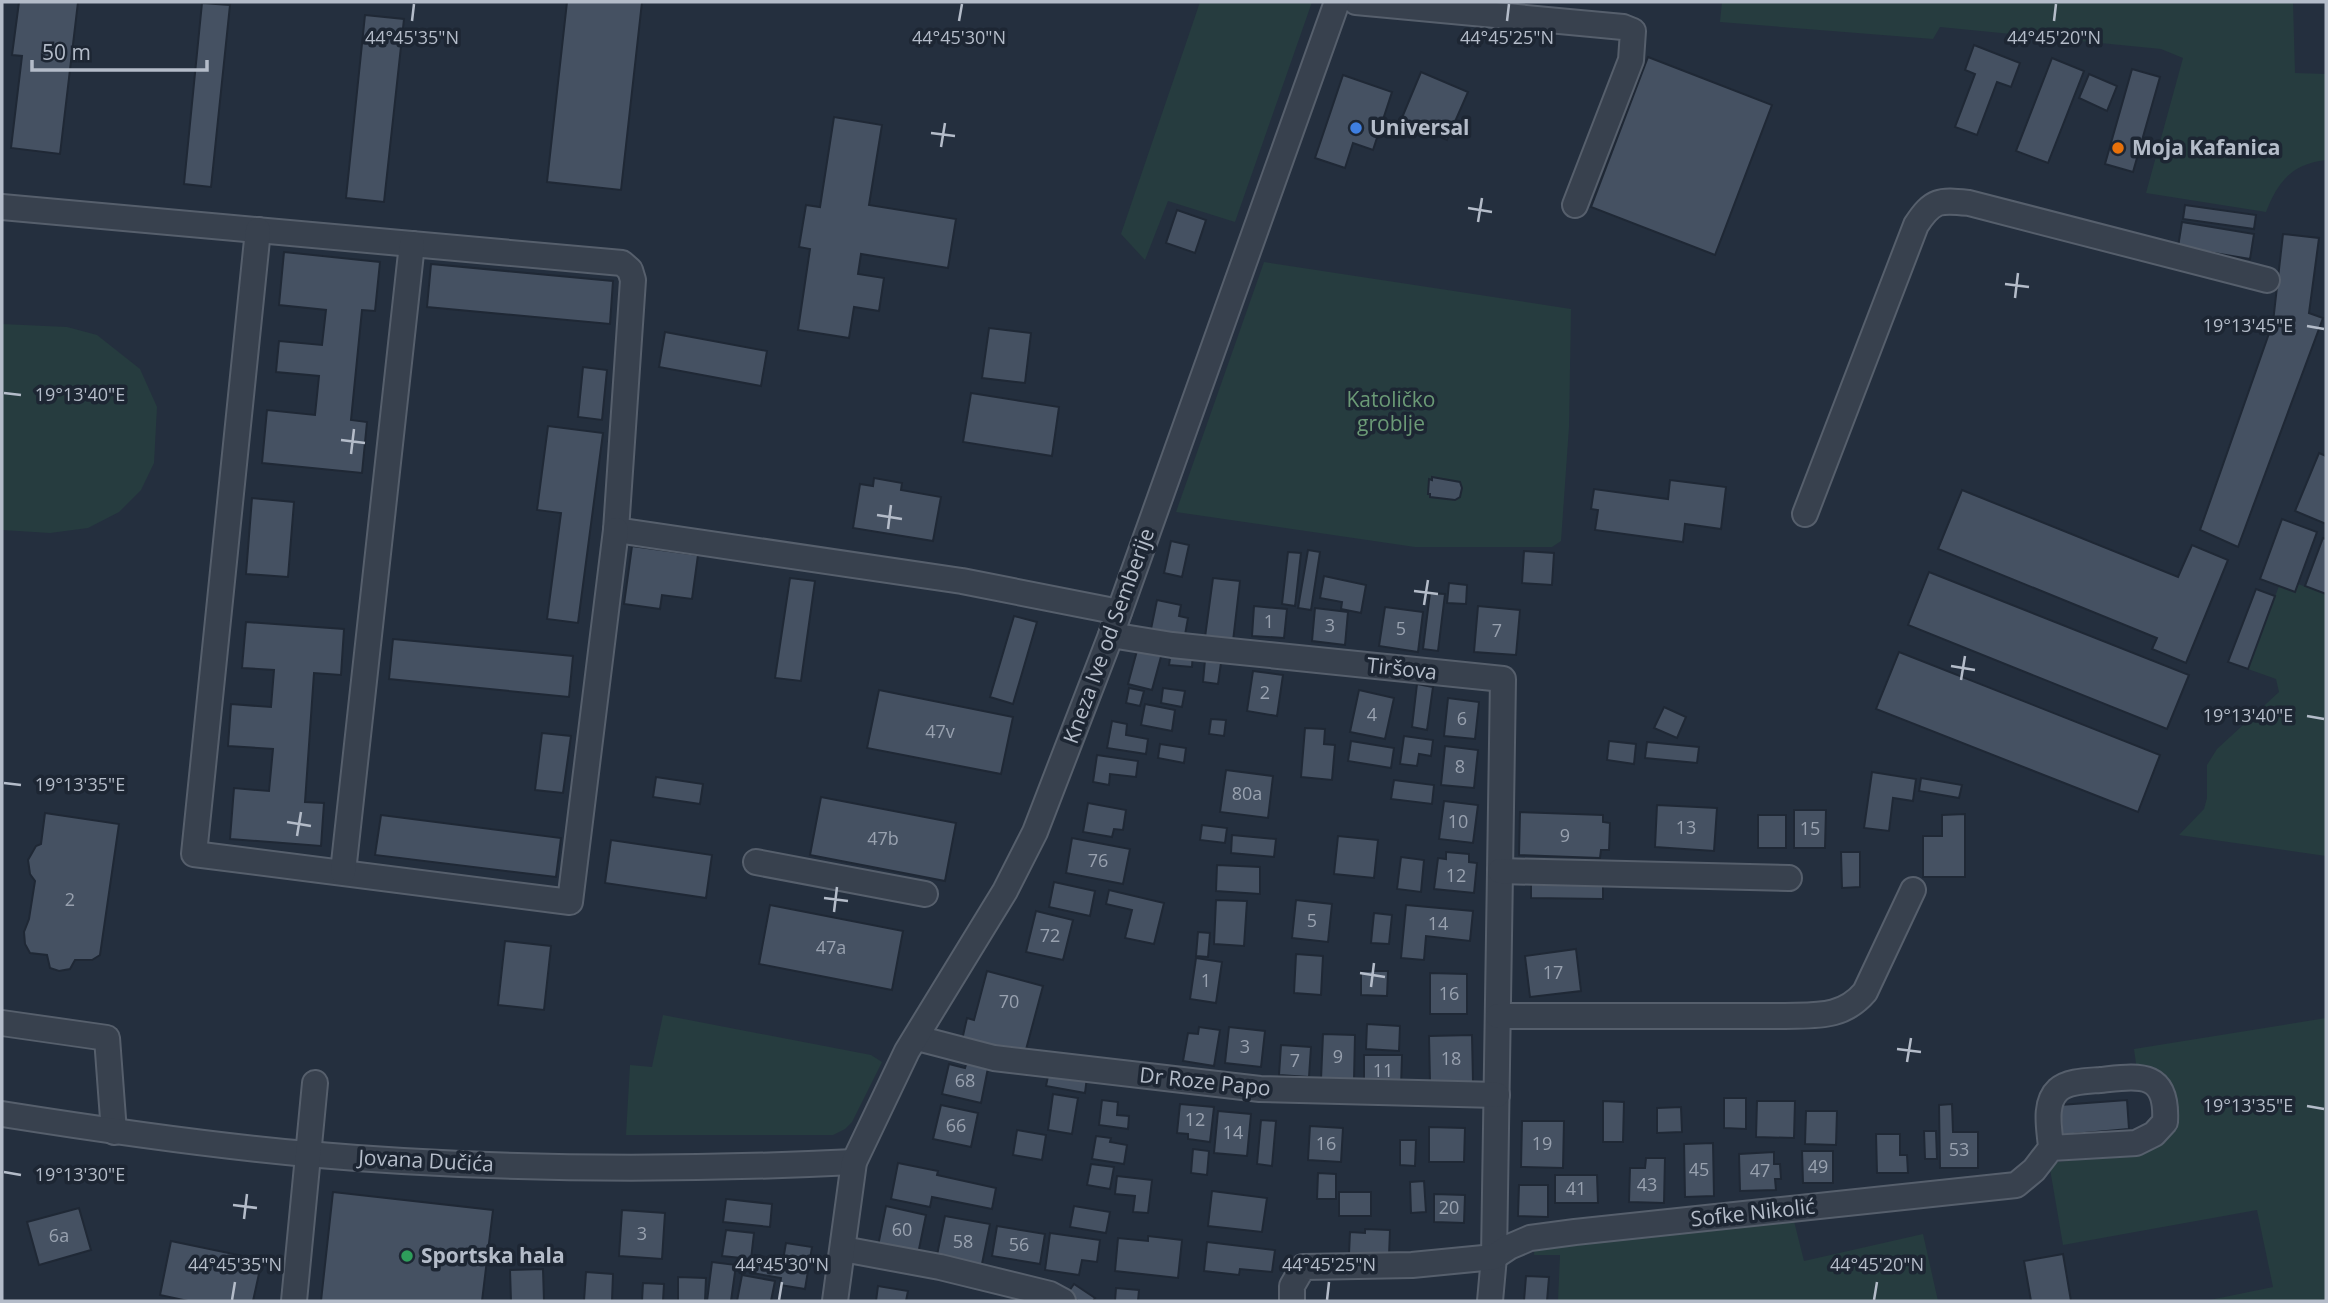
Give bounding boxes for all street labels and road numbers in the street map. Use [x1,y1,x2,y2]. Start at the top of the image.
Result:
street label: Kneza Ive od Semberije [1056,524,1160,747]
street label: Tiršova [1366,650,1439,686]
street label: Dr Roze Papo [1138,1060,1272,1102]
street label: Jovana Dučića [356,1142,495,1178]
street label: Sofke Nikolić [1689,1192,1816,1232]

